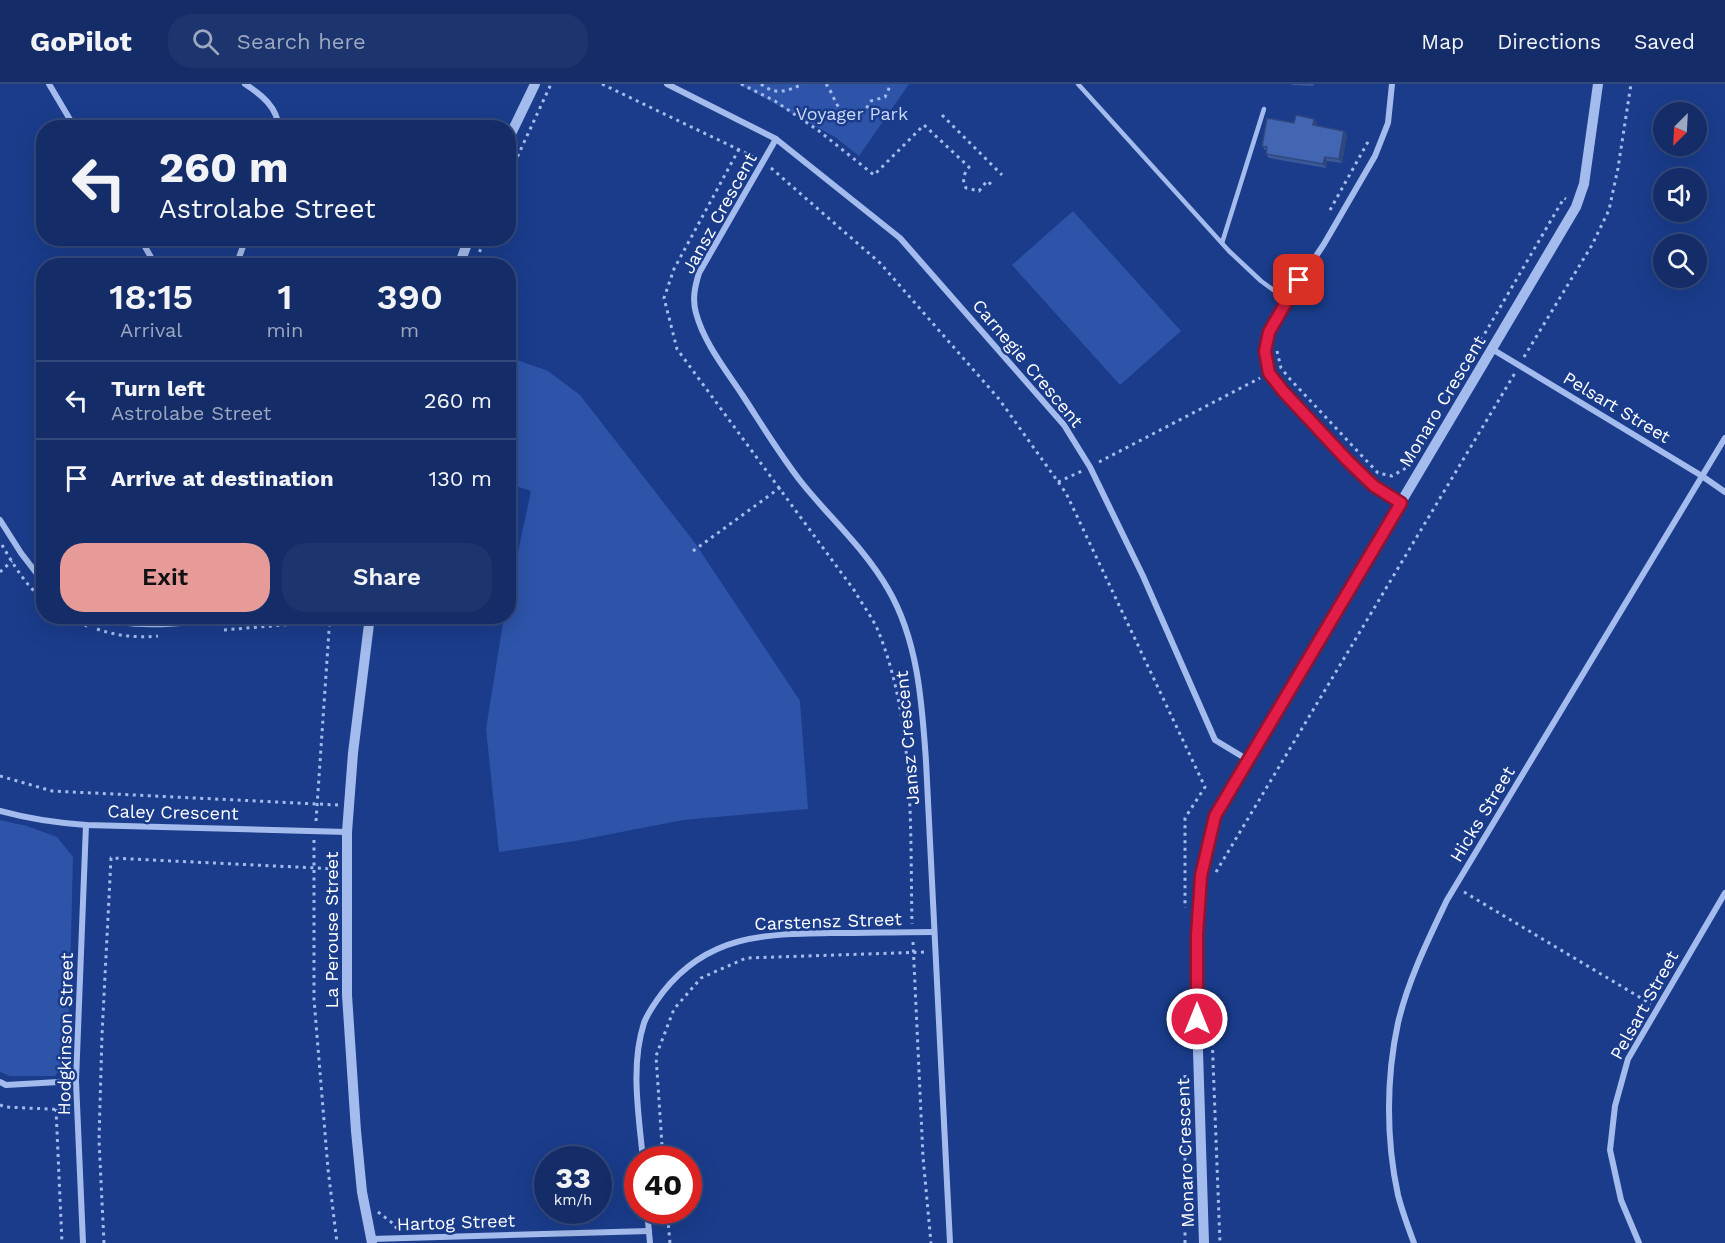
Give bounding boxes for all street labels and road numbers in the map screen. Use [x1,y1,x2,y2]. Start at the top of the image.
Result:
street label: Jansz Crescent [677,149,761,277]
street label: Carnegie Crescent [968,295,1088,432]
street label: Monaro Crescent [1394,331,1490,471]
street label: Pelsart Street [1560,367,1675,447]
street label: Jansz Crescent [891,670,923,806]
street label: Hicks Street [1445,762,1519,866]
street label: Caley Crescent [107,800,239,824]
street label: La Perouse Street [321,851,342,1009]
street label: Carstensz Street [754,908,903,934]
street label: Pelsart Street [1605,947,1683,1063]
street label: Hodgkinson Street [53,952,77,1115]
street label: Monaro Crescent [1172,1077,1198,1228]
street label: Hartog Street [396,1209,516,1235]

